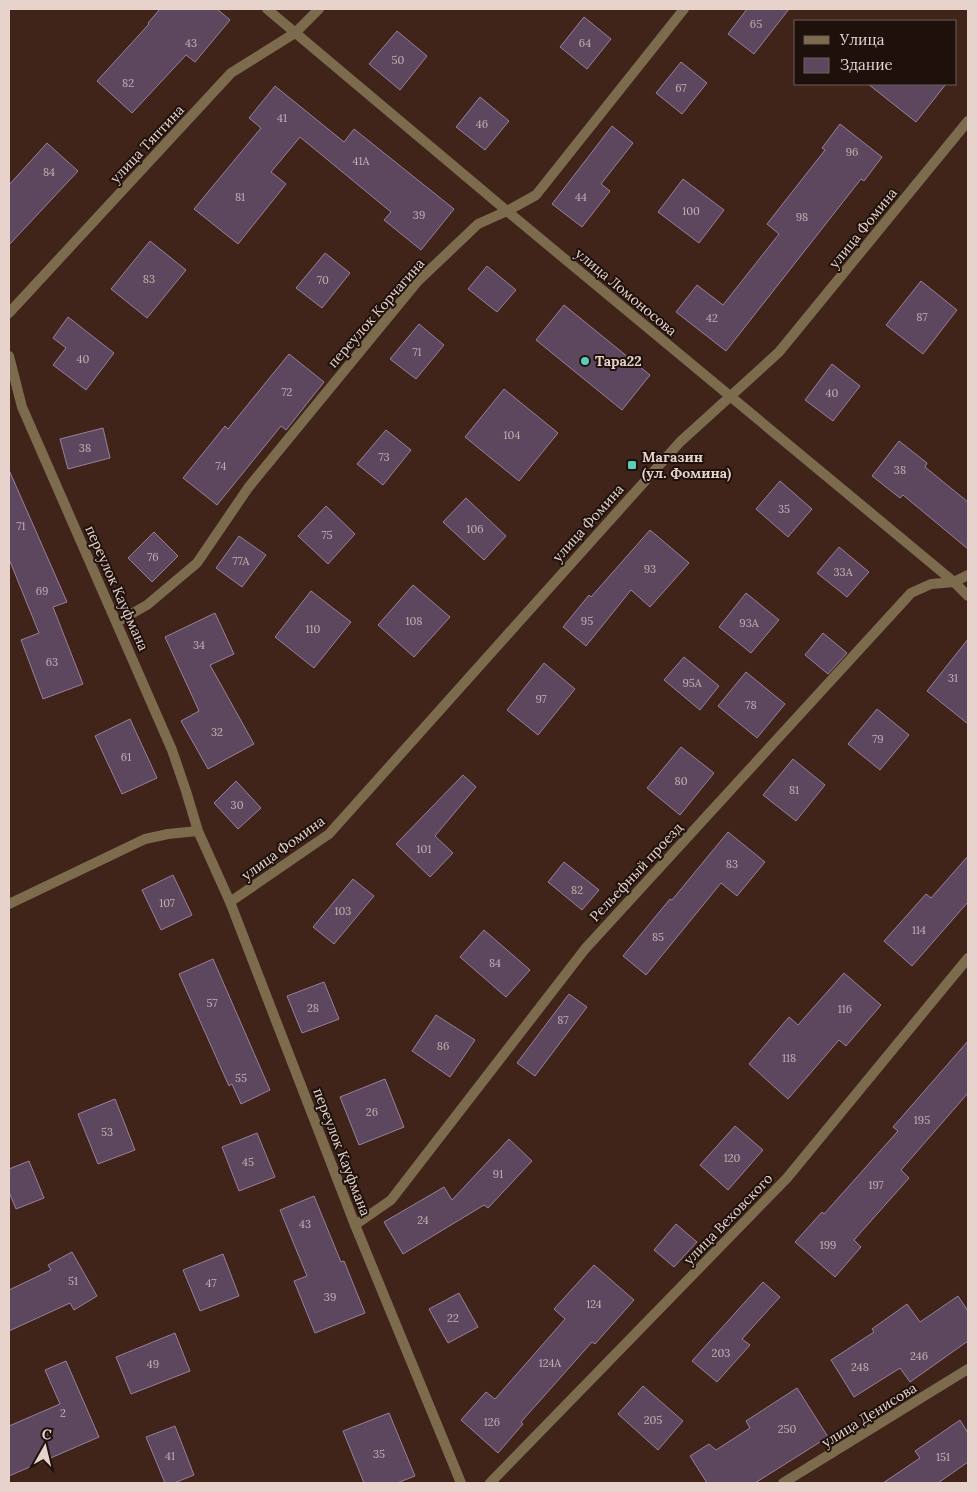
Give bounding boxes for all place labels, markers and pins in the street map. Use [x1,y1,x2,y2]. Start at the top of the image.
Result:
place label: Тара22 [595,352,642,370]
marker: Тара22 [579,355,591,367]
place label: Магазин (ул. Фомина) [642,448,731,482]
marker: Магазин (ул. Фомина) [626,459,638,471]

